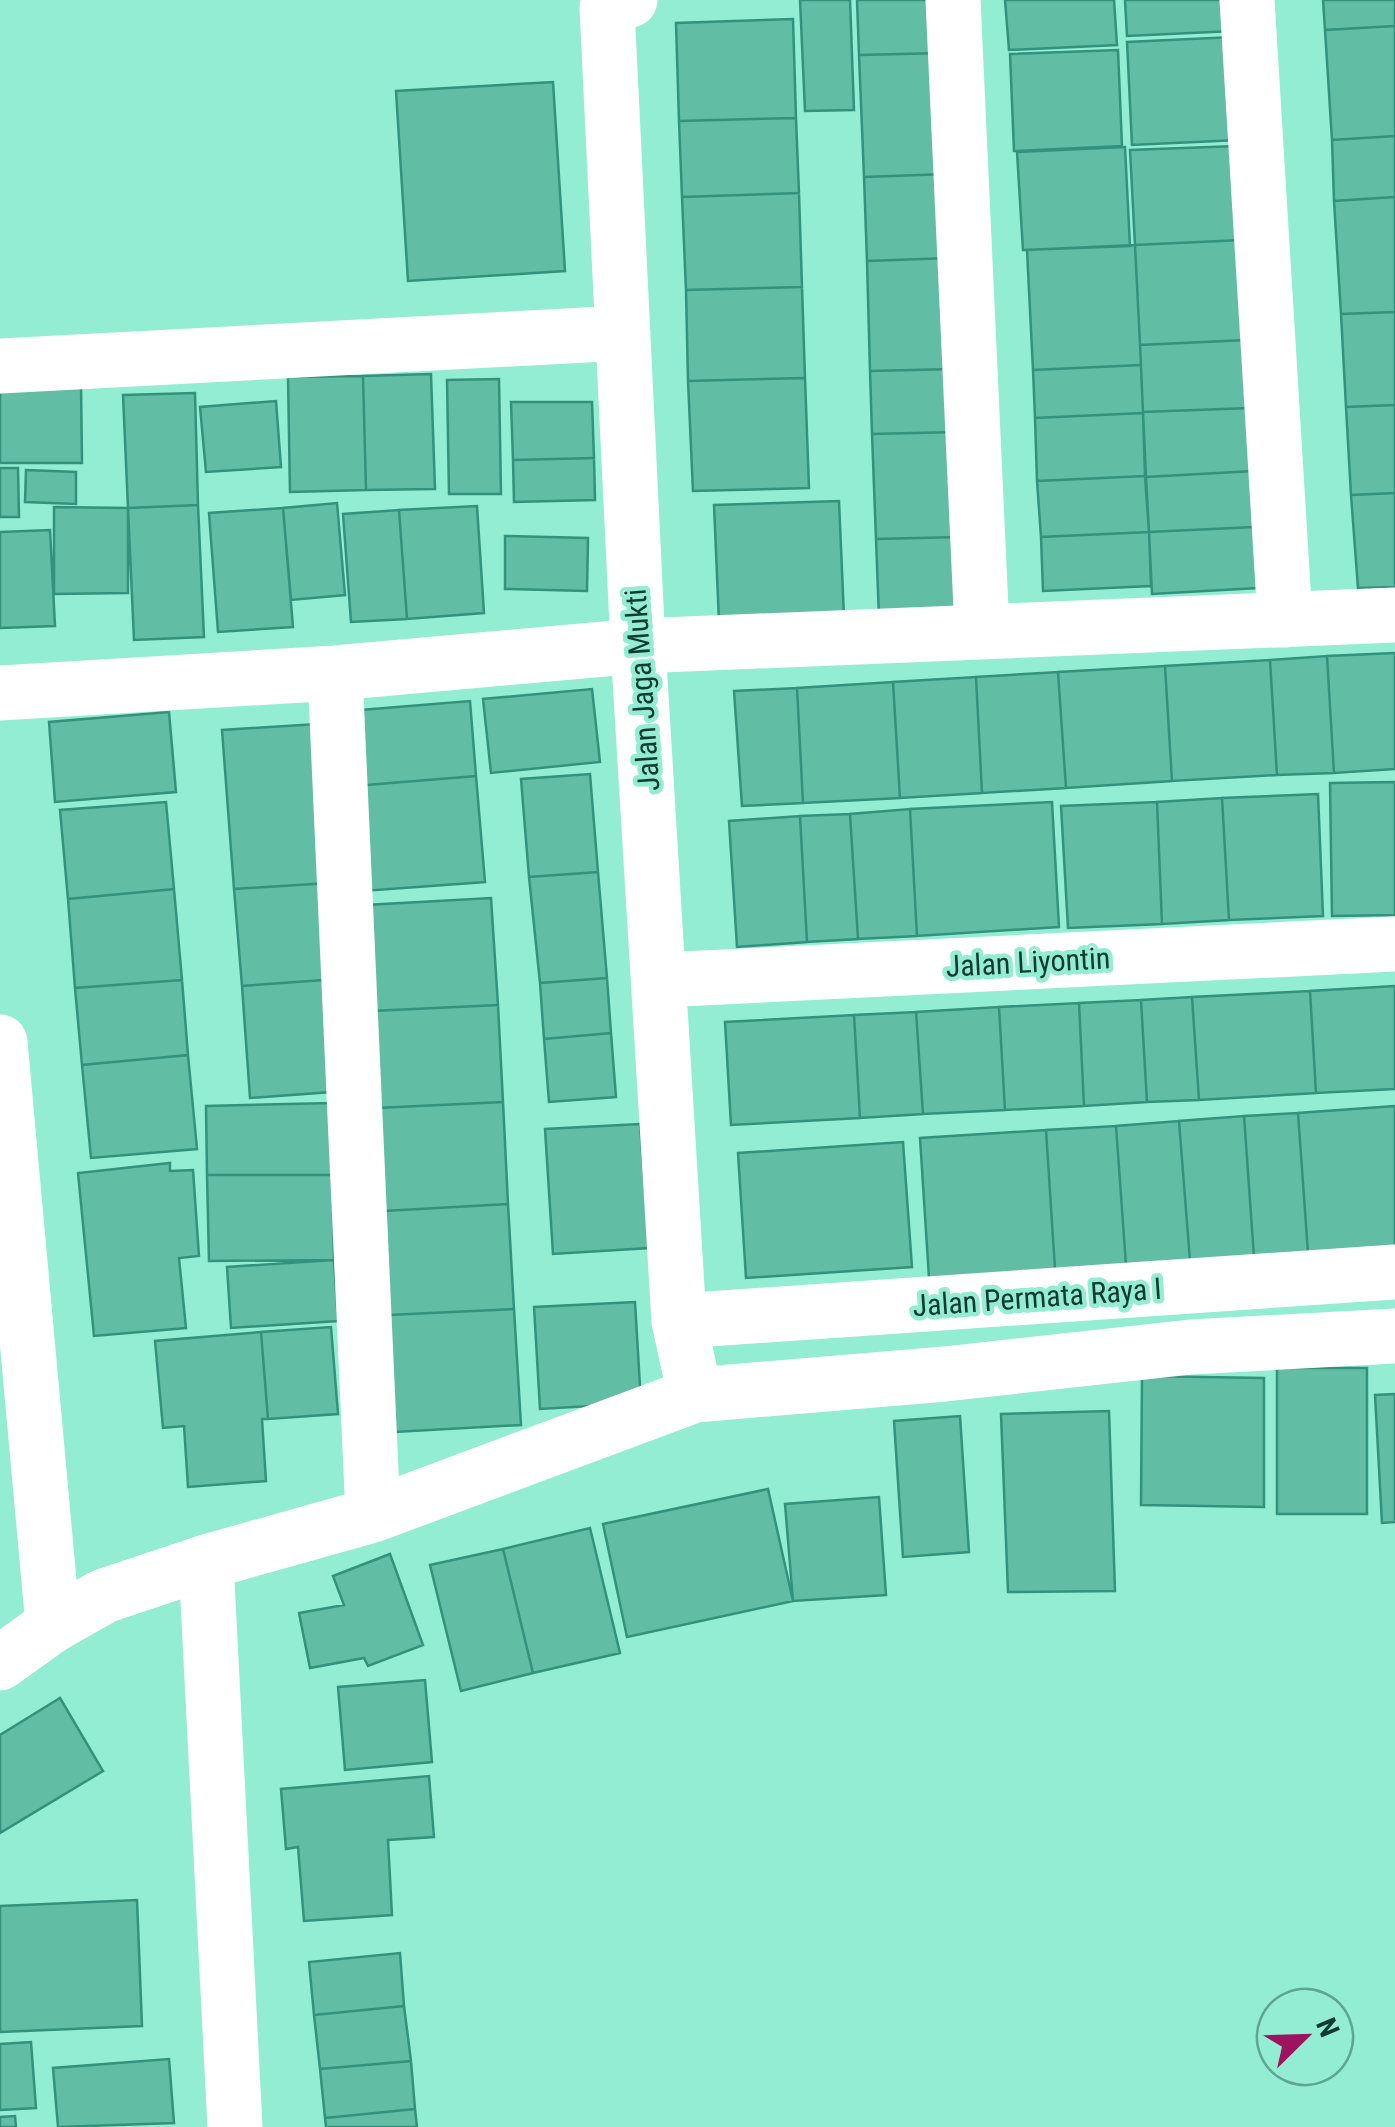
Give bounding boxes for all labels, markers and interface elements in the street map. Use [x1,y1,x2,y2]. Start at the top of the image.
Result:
street label: Jalan Jaga Mukti [617,588,667,792]
street label: Jalan Liyontin [945,940,1111,984]
street label: Jalan Permata Raya I [911,1271,1163,1323]
north arrow [1255,1987,1355,2087]
text: N [1309,2013,1346,2042]

